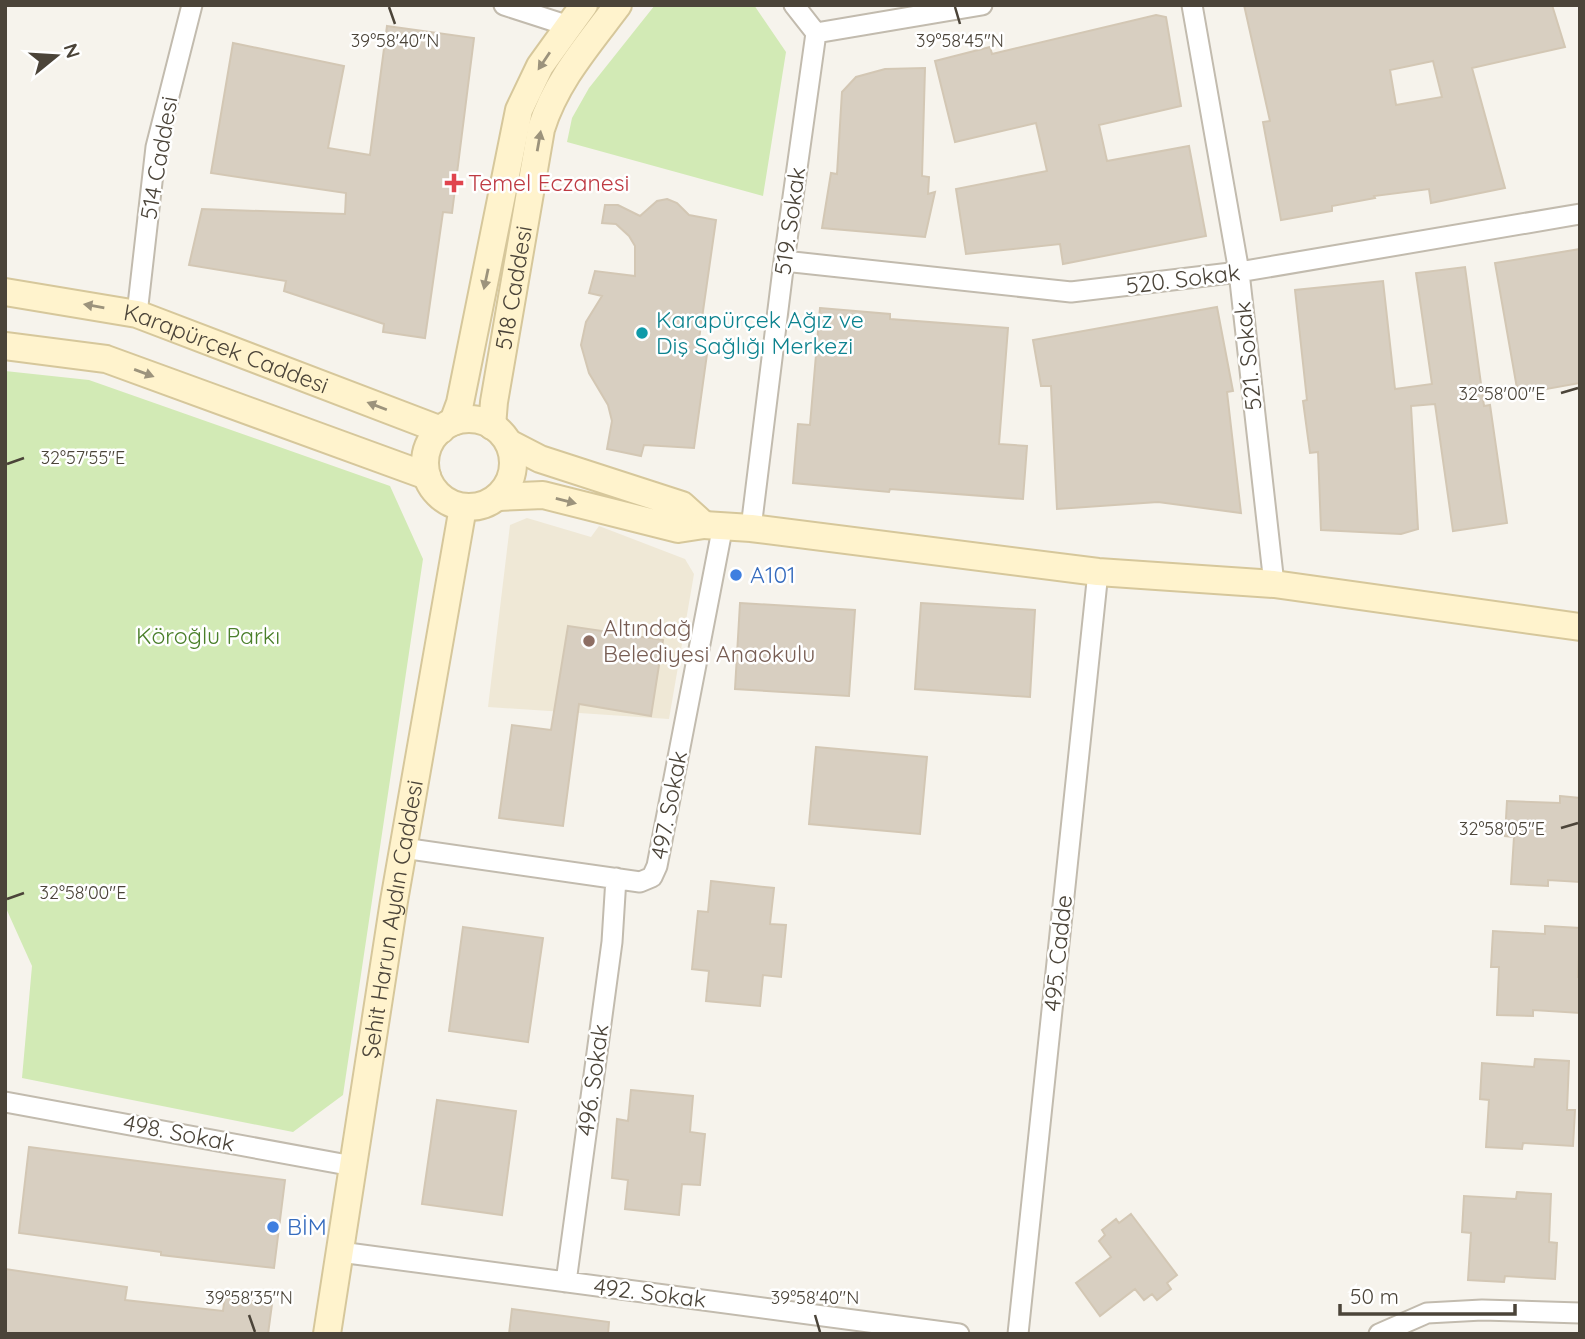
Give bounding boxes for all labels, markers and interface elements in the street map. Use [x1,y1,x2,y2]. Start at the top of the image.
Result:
north arrow [21,21,91,91]
text: 39°58'40"N [351,29,439,52]
text: 39°58'45"N [916,29,1004,52]
text: N [59,40,86,61]
one-way arrow [538,51,551,71]
street label: 514 Caddesi [133,94,184,222]
one-way arrow [534,130,545,152]
street label: 519. Sokak [768,165,811,277]
place label: Temel Eczanesi [468,168,629,197]
marker: Temel Eczanesi [446,175,462,191]
street label: 518 Caddesi [488,223,538,352]
street label: 520. Sokak [1124,257,1242,300]
one-way arrow [480,268,491,290]
street label: Karapürçek Caddesi [122,297,333,400]
one-way arrow [83,300,105,311]
street label: 521. Sokak [1227,300,1268,412]
place label: Karapürçek Ağız ve Diş Sağlığı Merkezi [656,305,864,360]
marker: Karapürçek Ağız ve Diş Sağlığı Merkezi [634,325,650,341]
one-way arrow [133,368,154,379]
text: 32°58'00"E [1459,382,1545,405]
one-way arrow [367,400,388,411]
text: 32°57'55"E [41,446,125,469]
one-way arrow [555,496,577,507]
place label: A101 [750,560,796,589]
marker: A101 [728,567,744,583]
place label: Altındağ Belediyesi Anaokulu [603,613,815,668]
park label: Köroğlu Parkı [136,621,280,650]
marker: Altındağ Belediyesi Anaokulu [581,633,597,649]
street label: 497. Sokak [644,748,693,862]
street label: Şehit Harun Aydın Caddesi [355,778,429,1060]
text: 32°58'05"E [1459,817,1545,840]
text: 32°58'00"E [40,881,126,904]
street label: 495. Cadde [1037,893,1078,1013]
street label: 496. Sokak [570,1022,615,1138]
street label: 498. Sokak [121,1108,237,1157]
place label: BİM [287,1212,327,1241]
marker: BİM [265,1219,281,1235]
street label: 492. Sokak [592,1271,708,1314]
scale bar [1340,1272,1515,1316]
text: 50 m [1350,1283,1399,1309]
text: 39°58'35"N [205,1286,293,1309]
text: 39°58'40"N [771,1286,859,1309]

